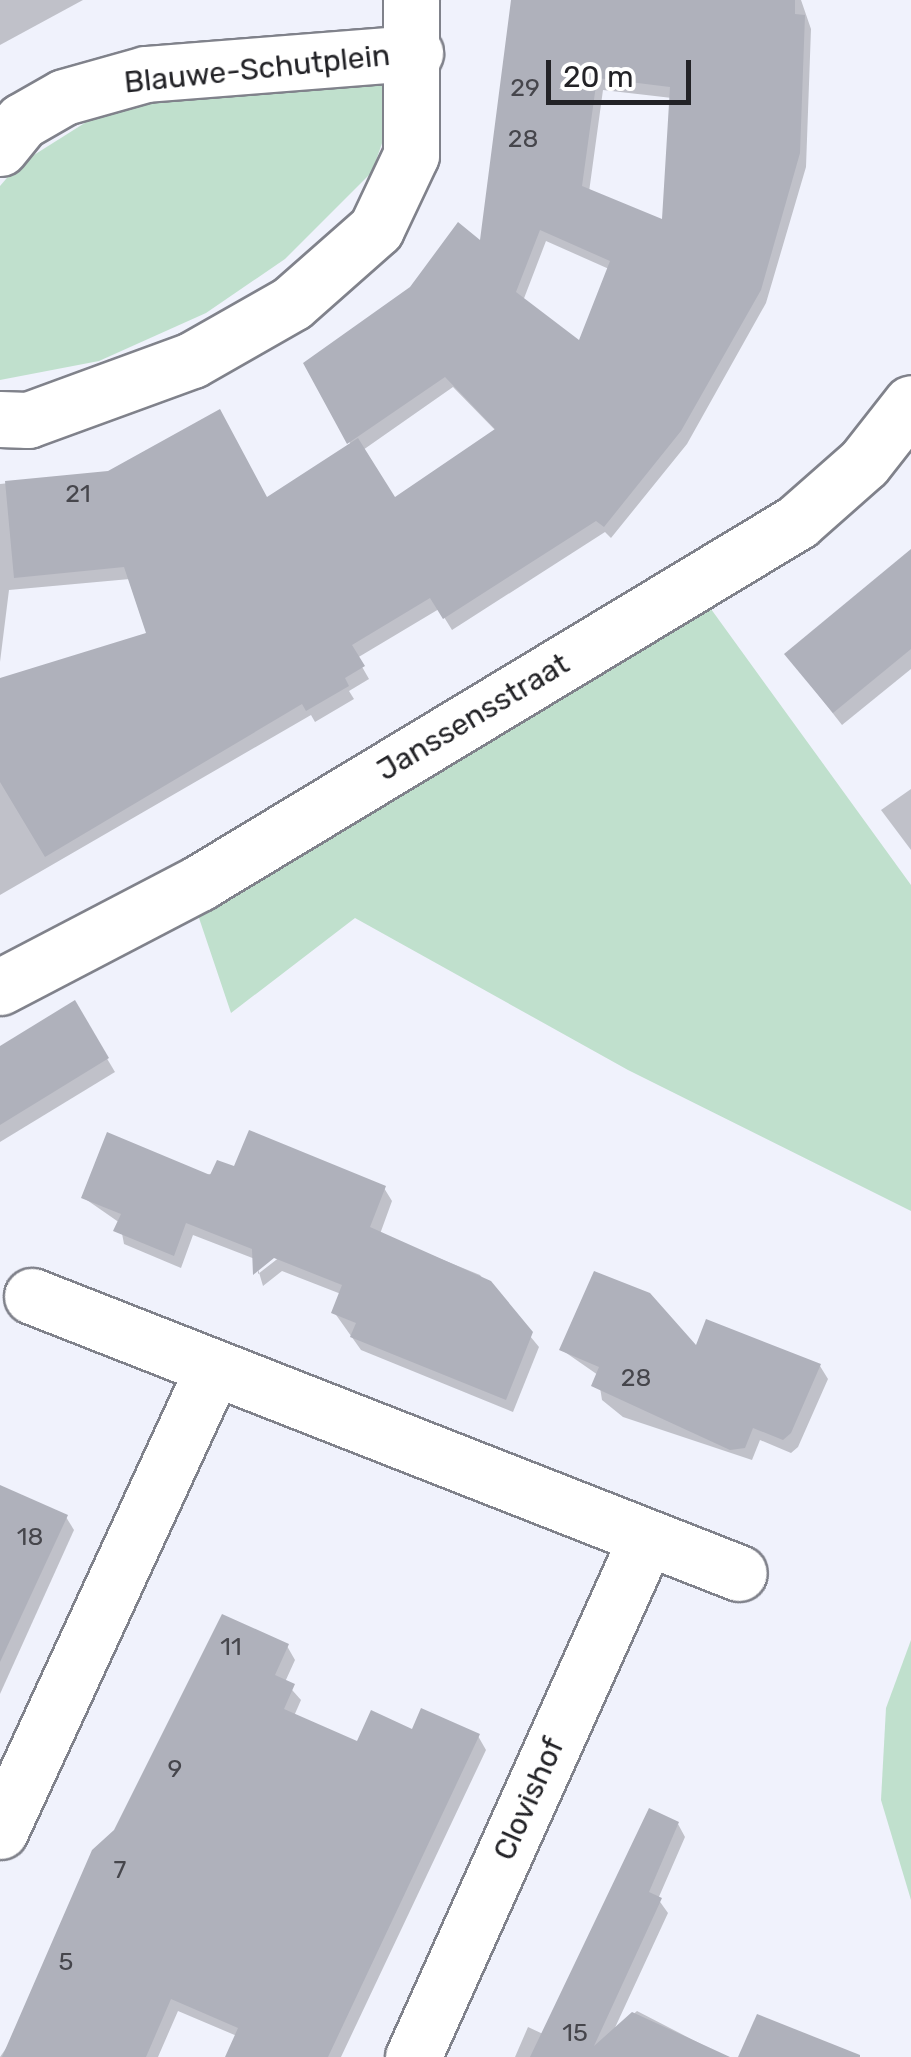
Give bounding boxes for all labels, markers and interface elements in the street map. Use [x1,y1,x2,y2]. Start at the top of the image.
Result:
street label: Blauwe-Schutplein [122,37,392,101]
scale bar [551,40,696,102]
text: 20 m [563,59,634,95]
house number: 29 [510,73,540,103]
house number: 28 [508,124,538,154]
house number: 21 [65,479,91,509]
street label: Janssensstraat [371,646,575,788]
house number: 28 [621,1363,651,1393]
house number: 18 [17,1522,43,1552]
house number: 11 [220,1632,242,1662]
street label: Clovishof [486,1732,572,1866]
house number: 9 [168,1754,182,1784]
house number: 7 [114,1855,126,1885]
house number: 5 [59,1947,73,1977]
house number: 15 [562,2018,588,2048]

